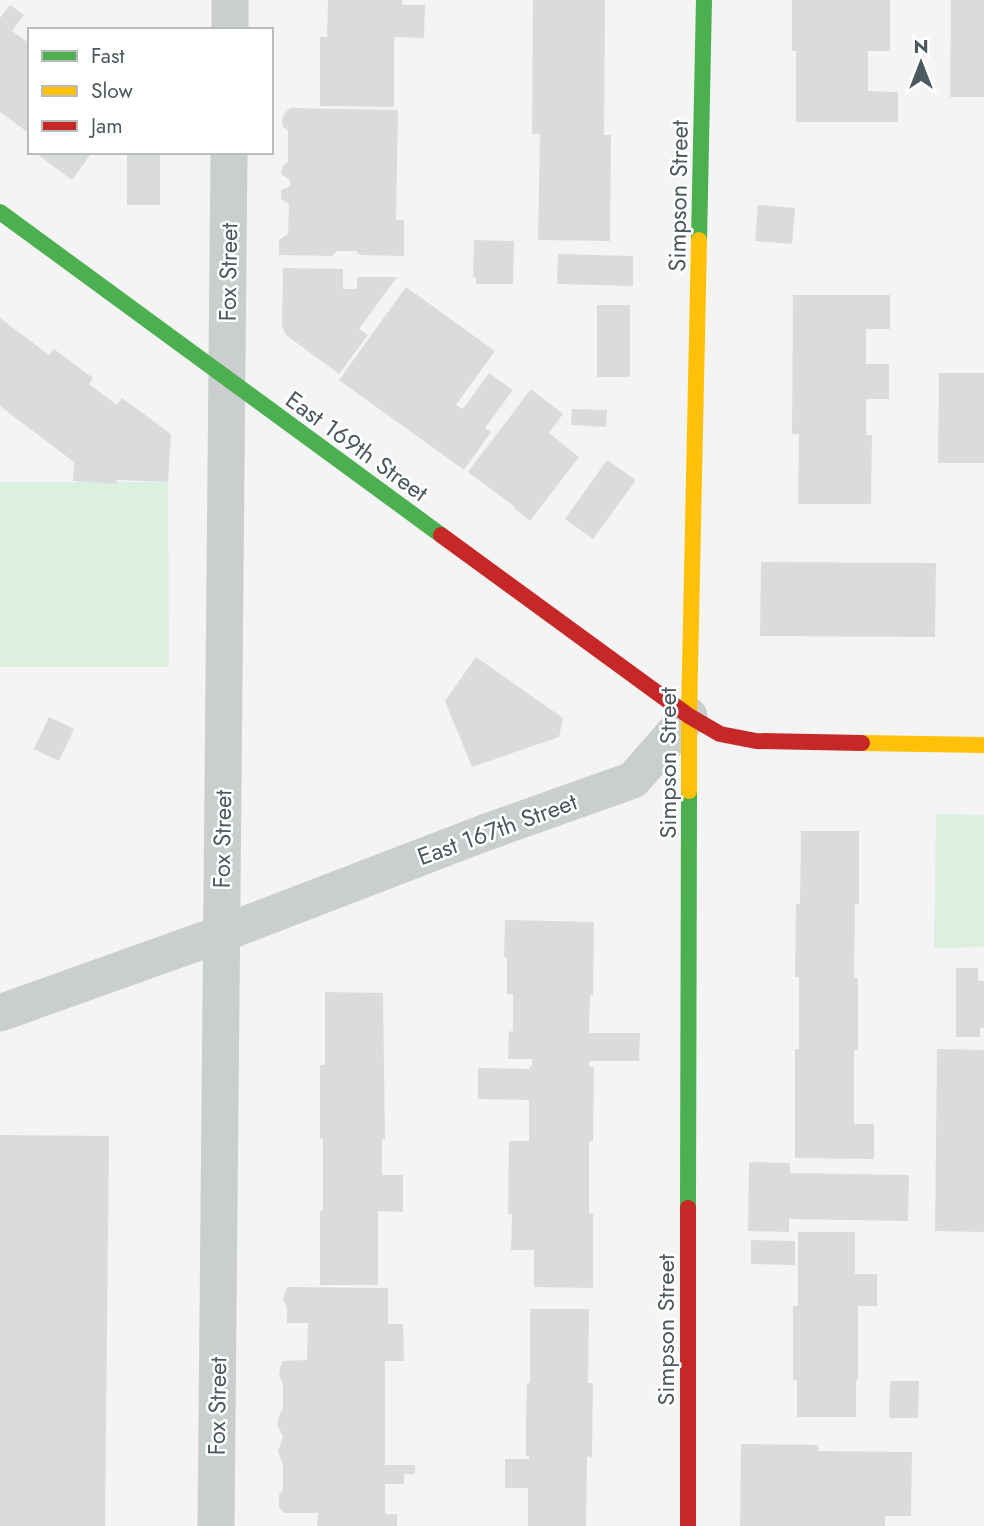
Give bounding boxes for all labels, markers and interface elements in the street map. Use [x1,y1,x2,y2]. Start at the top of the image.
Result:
legend [28,28,273,154]
north arrow [886,28,956,98]
text: N [913,33,929,60]
text: Fast [91,41,124,71]
text: Slow [91,76,133,106]
text: Jam [88,111,123,141]
street label: Simpson Street [659,120,697,272]
street label: Fox Street [210,222,246,322]
street label: East 169th Street [278,382,436,510]
street label: Simpson Street [650,687,685,839]
street label: East 167th Street [412,784,582,874]
street label: Fox Street [204,789,240,889]
street label: Simpson Street [648,1254,683,1406]
street label: Fox Street [199,1356,235,1456]

